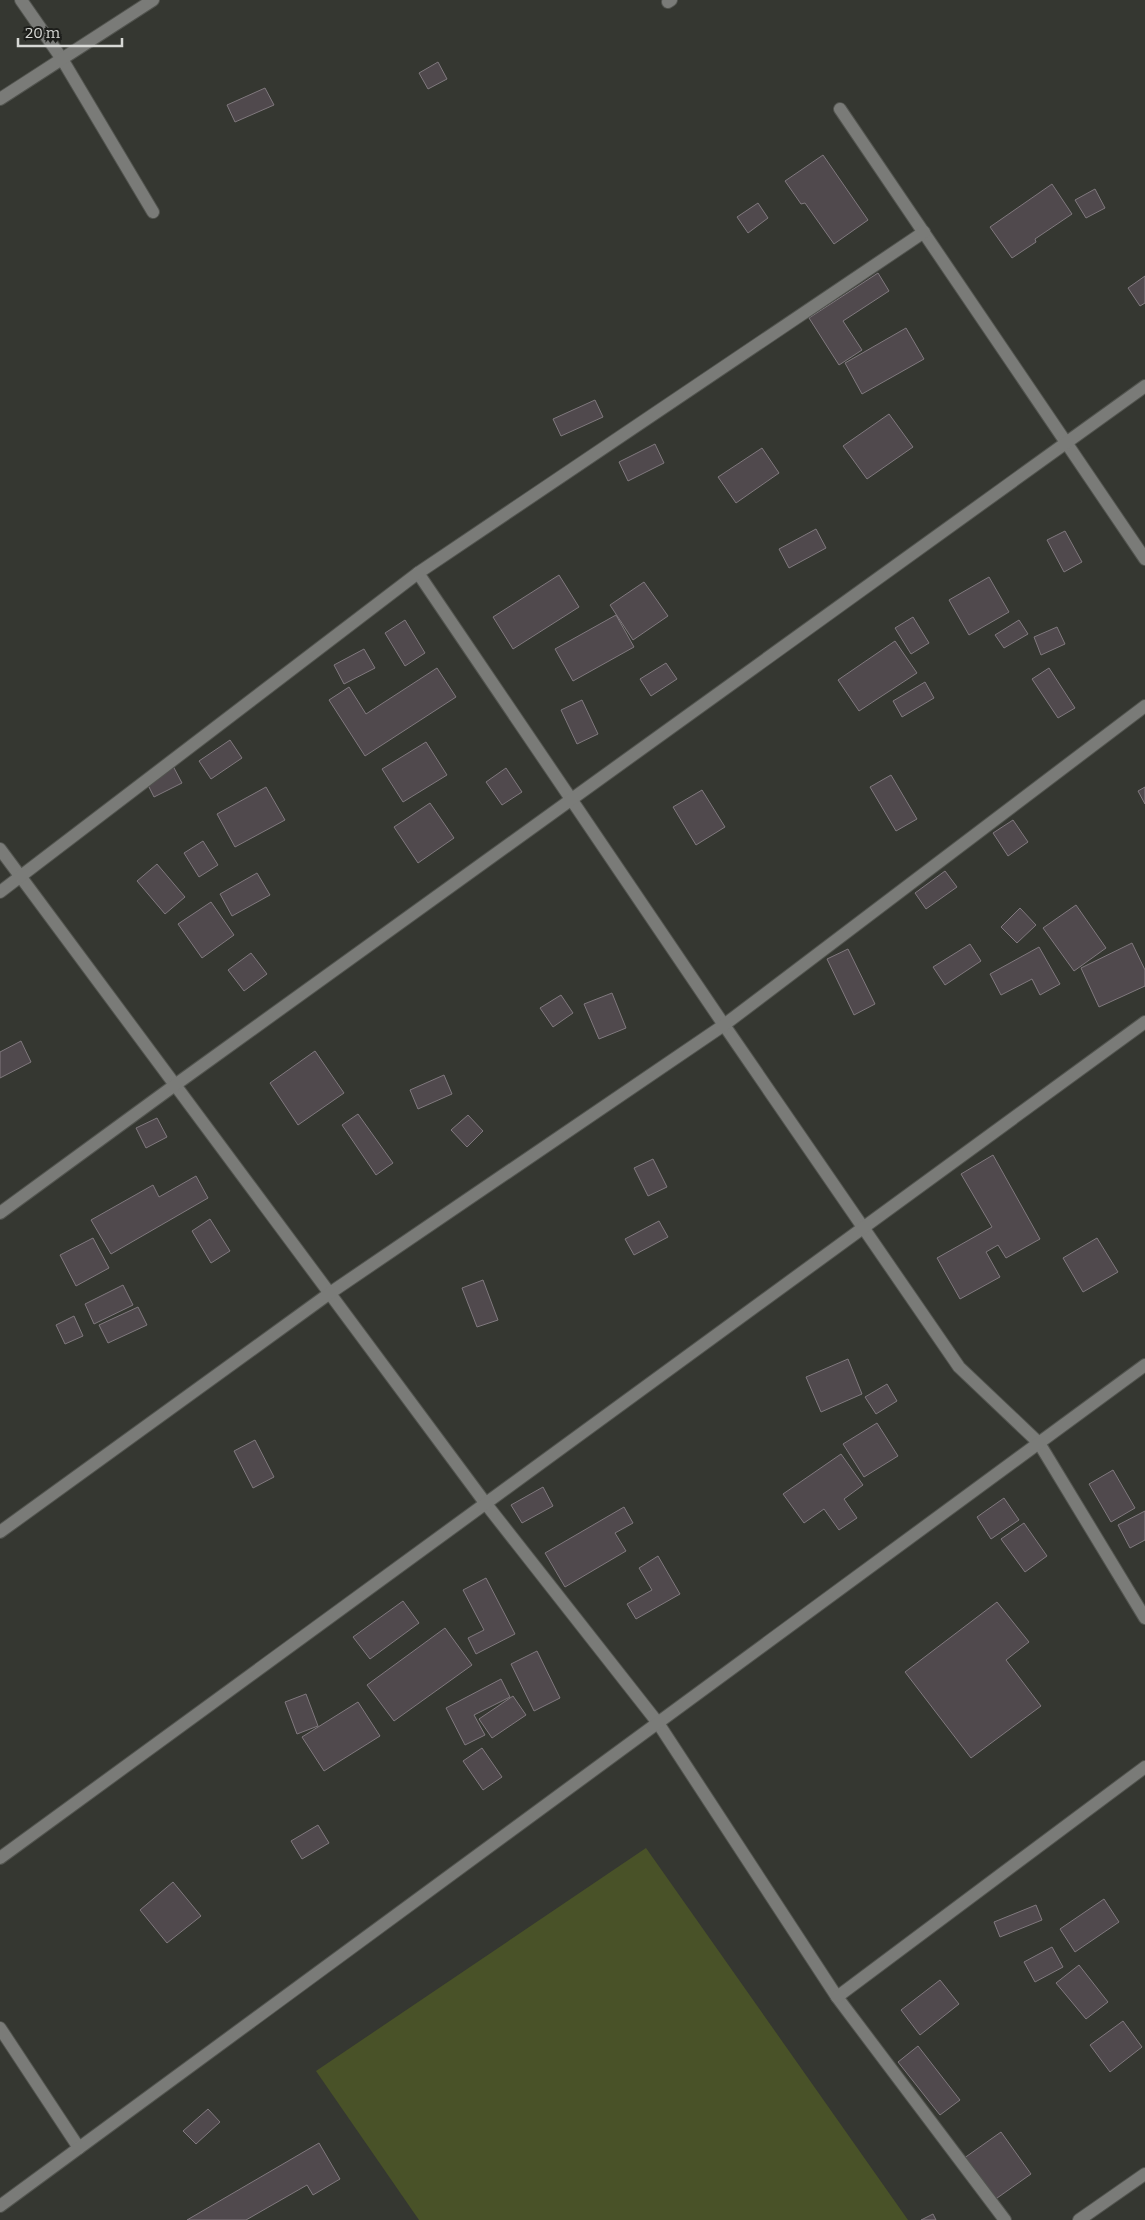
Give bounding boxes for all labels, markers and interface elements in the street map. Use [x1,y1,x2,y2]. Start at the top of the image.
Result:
scale bar [18,15,121,47]
text: 20 m [25,24,61,42]

